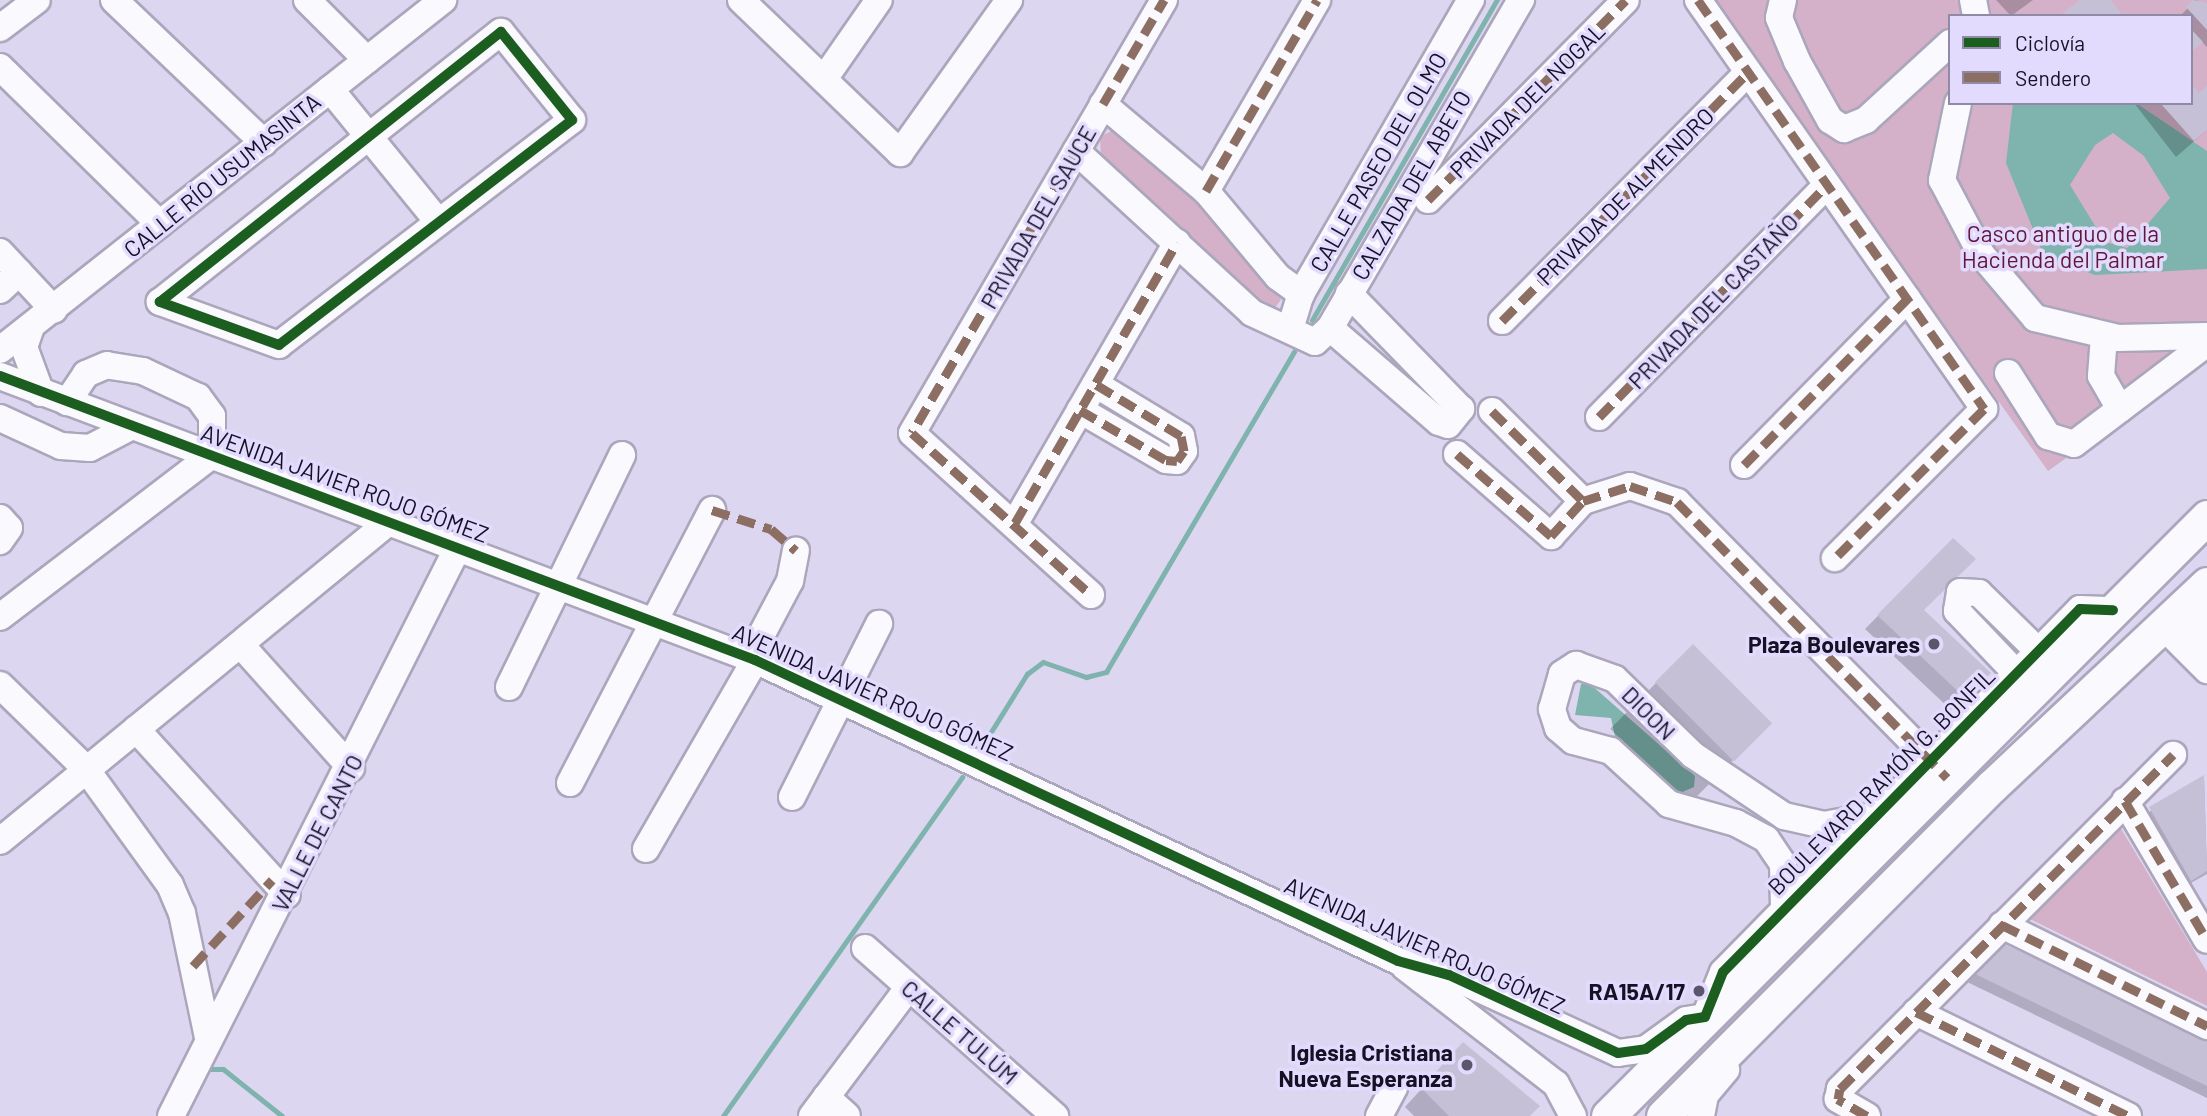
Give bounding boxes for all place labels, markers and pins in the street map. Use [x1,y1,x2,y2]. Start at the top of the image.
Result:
place label: Plaza Boulevares [1748,630,1920,658]
marker: Plaza Boulevares [1926,636,1942,652]
place label: RA15A/17 [1589,977,1685,1005]
marker: RA15A/17 [1691,983,1707,999]
place label: Iglesia Cristiana Nueva Esperanza [1279,1038,1453,1092]
marker: Iglesia Cristiana Nueva Esperanza [1459,1057,1475,1073]

